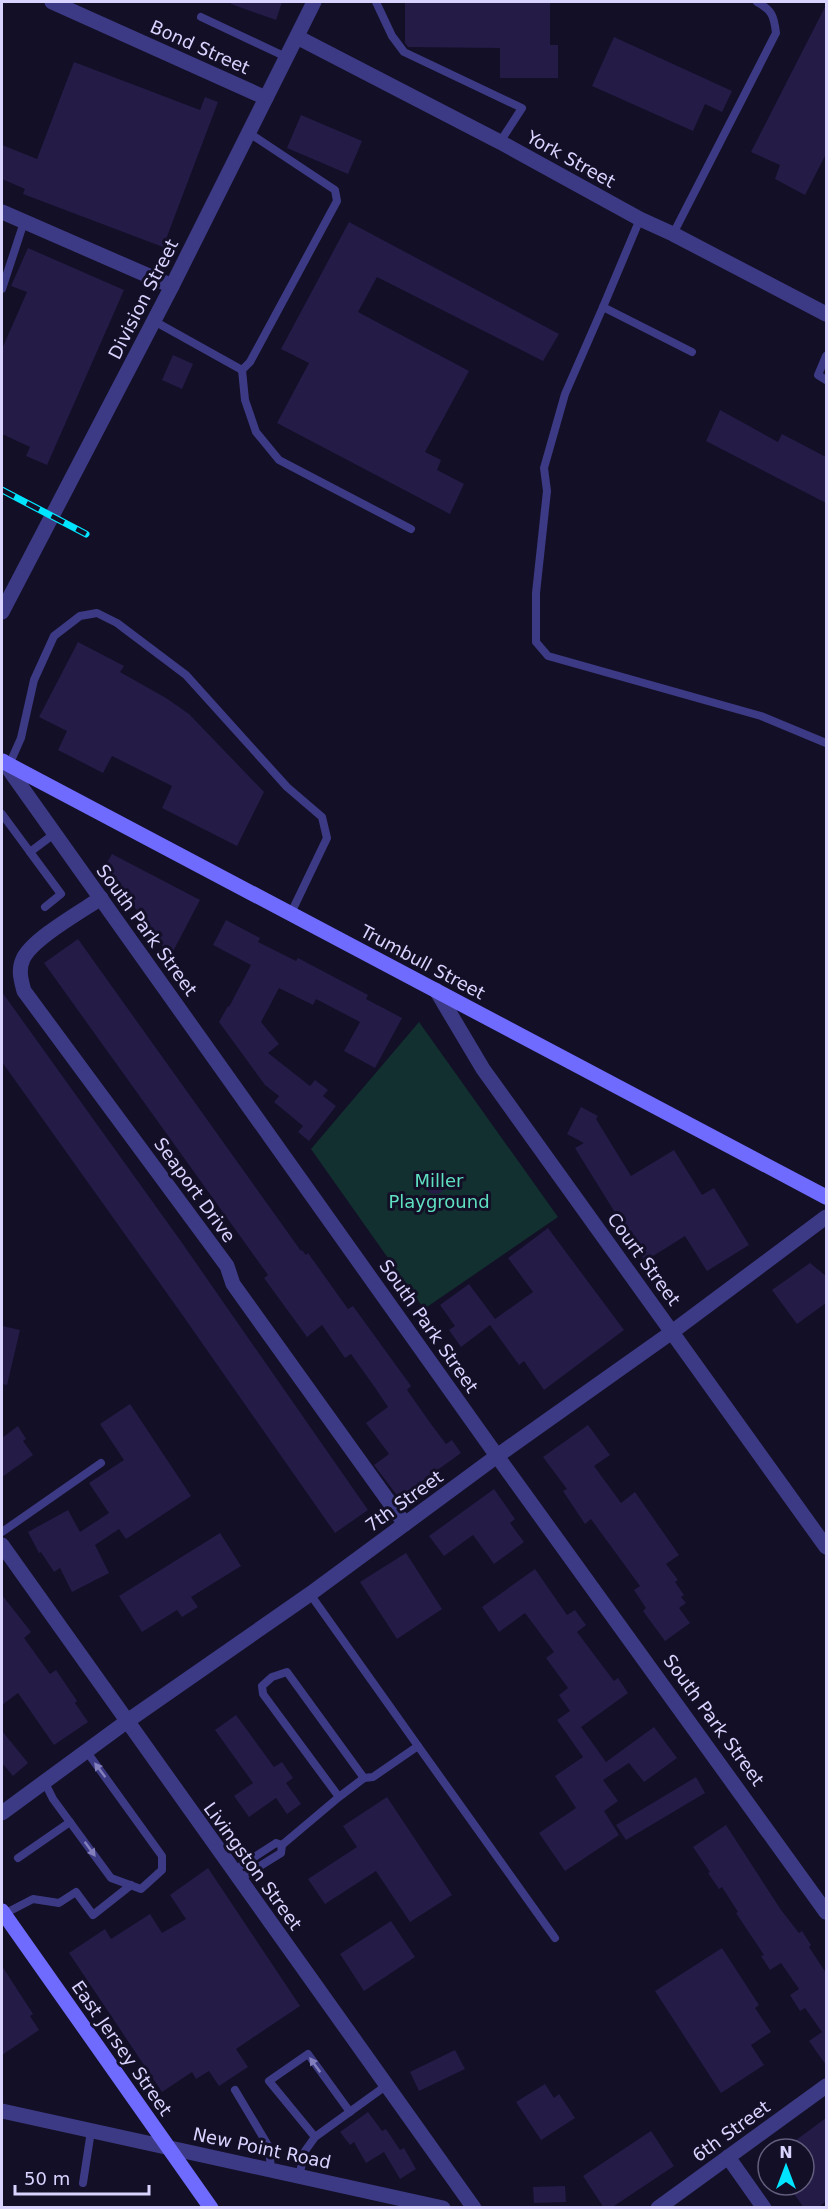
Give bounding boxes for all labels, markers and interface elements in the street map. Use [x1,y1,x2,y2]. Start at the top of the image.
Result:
street label: Bond Street [147,16,253,78]
street label: York Street [522,126,619,192]
street label: Division Street [104,236,182,362]
street label: South Park Street [92,860,202,1000]
street label: Trumbull Street [356,920,489,1004]
street label: Seaport Drive [150,1134,240,1246]
park label: Miller Playground [388,1170,490,1212]
street label: Court Street [603,1208,685,1310]
street label: South Park Street [375,1256,483,1396]
street label: 7th Street [361,1466,447,1536]
street label: South Park Street [659,1650,769,1790]
one-way arrow [95,1763,107,1778]
street label: Livingston Street [200,1798,306,1934]
one-way arrow [83,1841,95,1856]
street label: East Jersey Street [68,1976,176,2120]
one-way arrow [310,2057,322,2072]
street label: 6th Street [688,2096,774,2166]
street label: New Point Road [191,2123,333,2173]
north arrow [756,2137,816,2197]
text: N [779,2143,793,2162]
scale bar [15,2158,148,2196]
text: 50 m [24,2168,70,2189]

